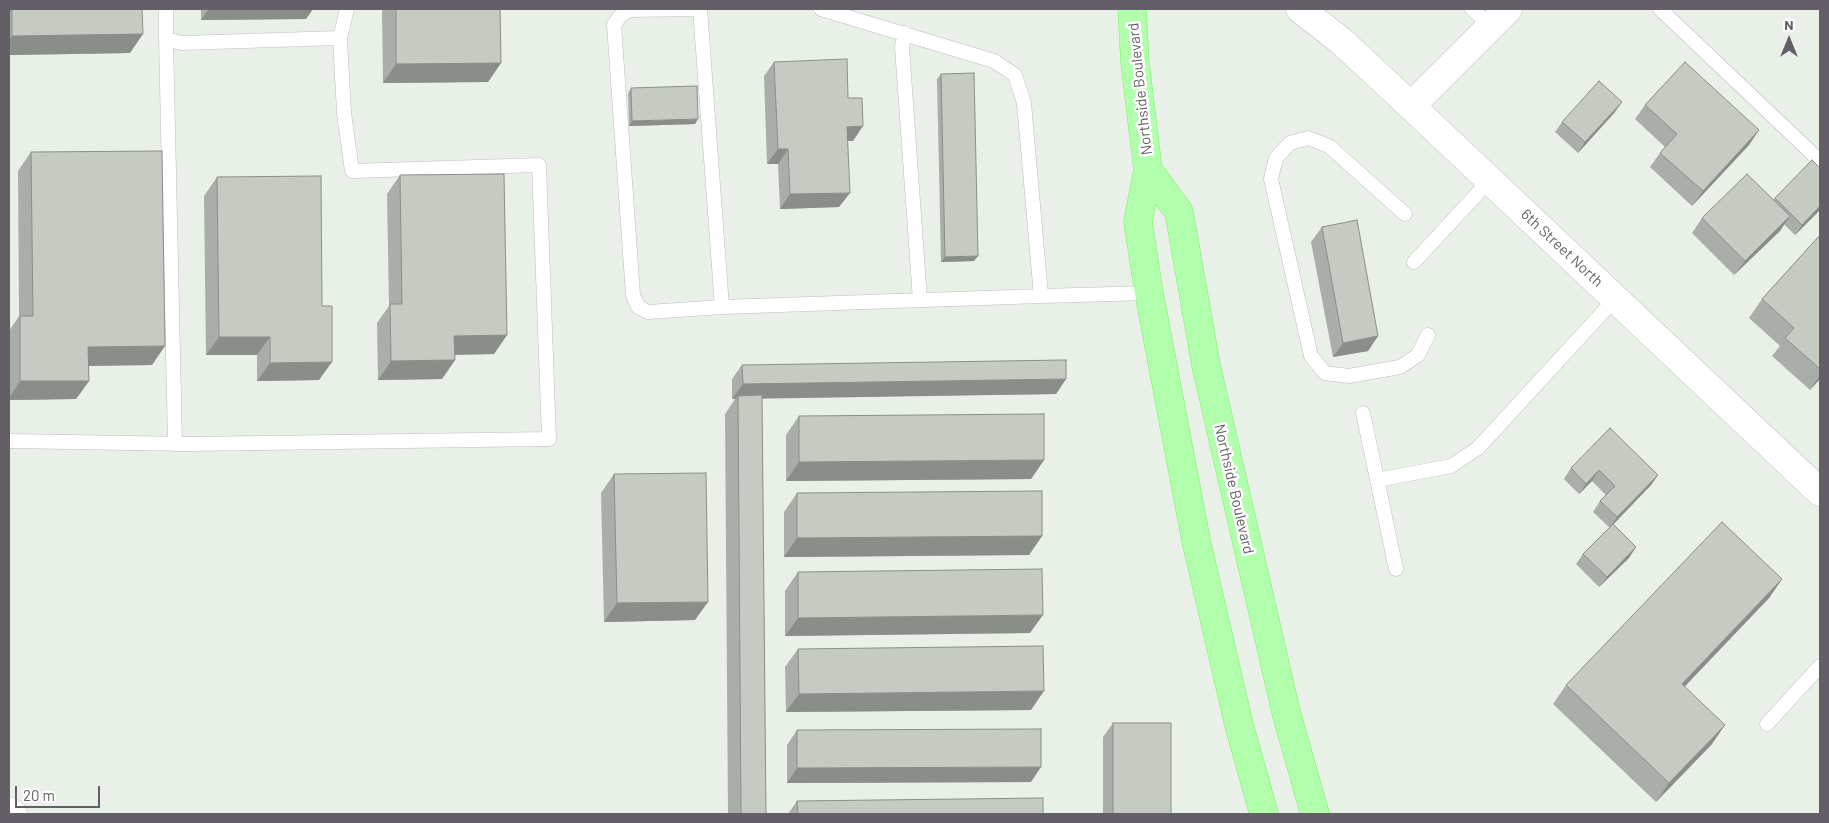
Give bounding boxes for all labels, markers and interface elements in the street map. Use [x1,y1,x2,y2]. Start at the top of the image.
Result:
north arrow [1764,15,1814,65]
text: N [1784,16,1794,33]
street label: Northside Boulevard [1124,22,1156,156]
street label: 6th Street North [1517,205,1607,291]
street label: Northside Boulevard [1210,422,1258,556]
scale bar [18,776,102,808]
text: 20 m [23,786,55,804]

